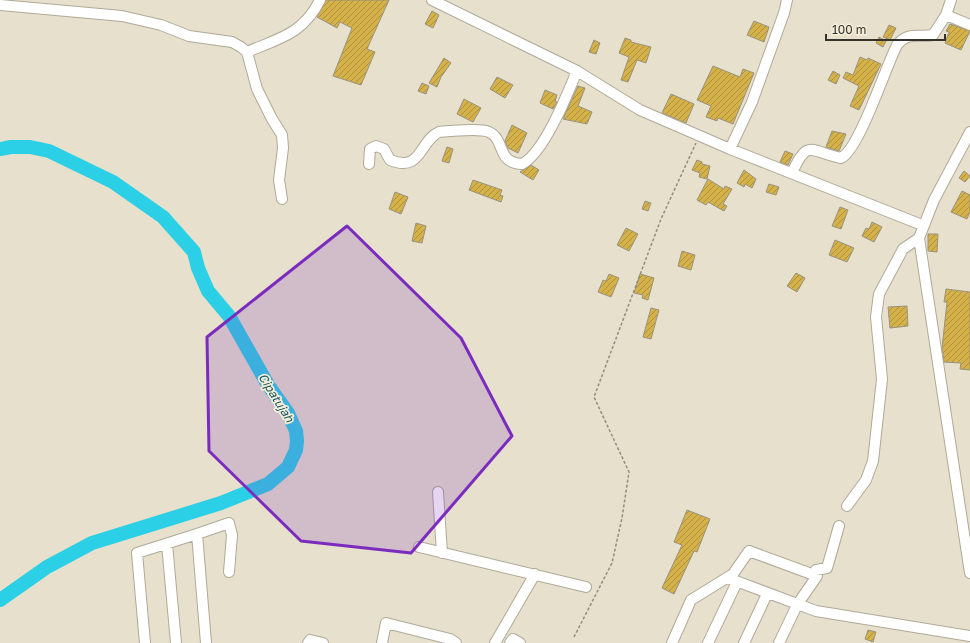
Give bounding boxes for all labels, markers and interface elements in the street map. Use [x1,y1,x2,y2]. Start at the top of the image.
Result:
scale bar [826,16,945,42]
text: 100 m [832,22,866,37]
water label: Cipatujah [256,370,298,425]

